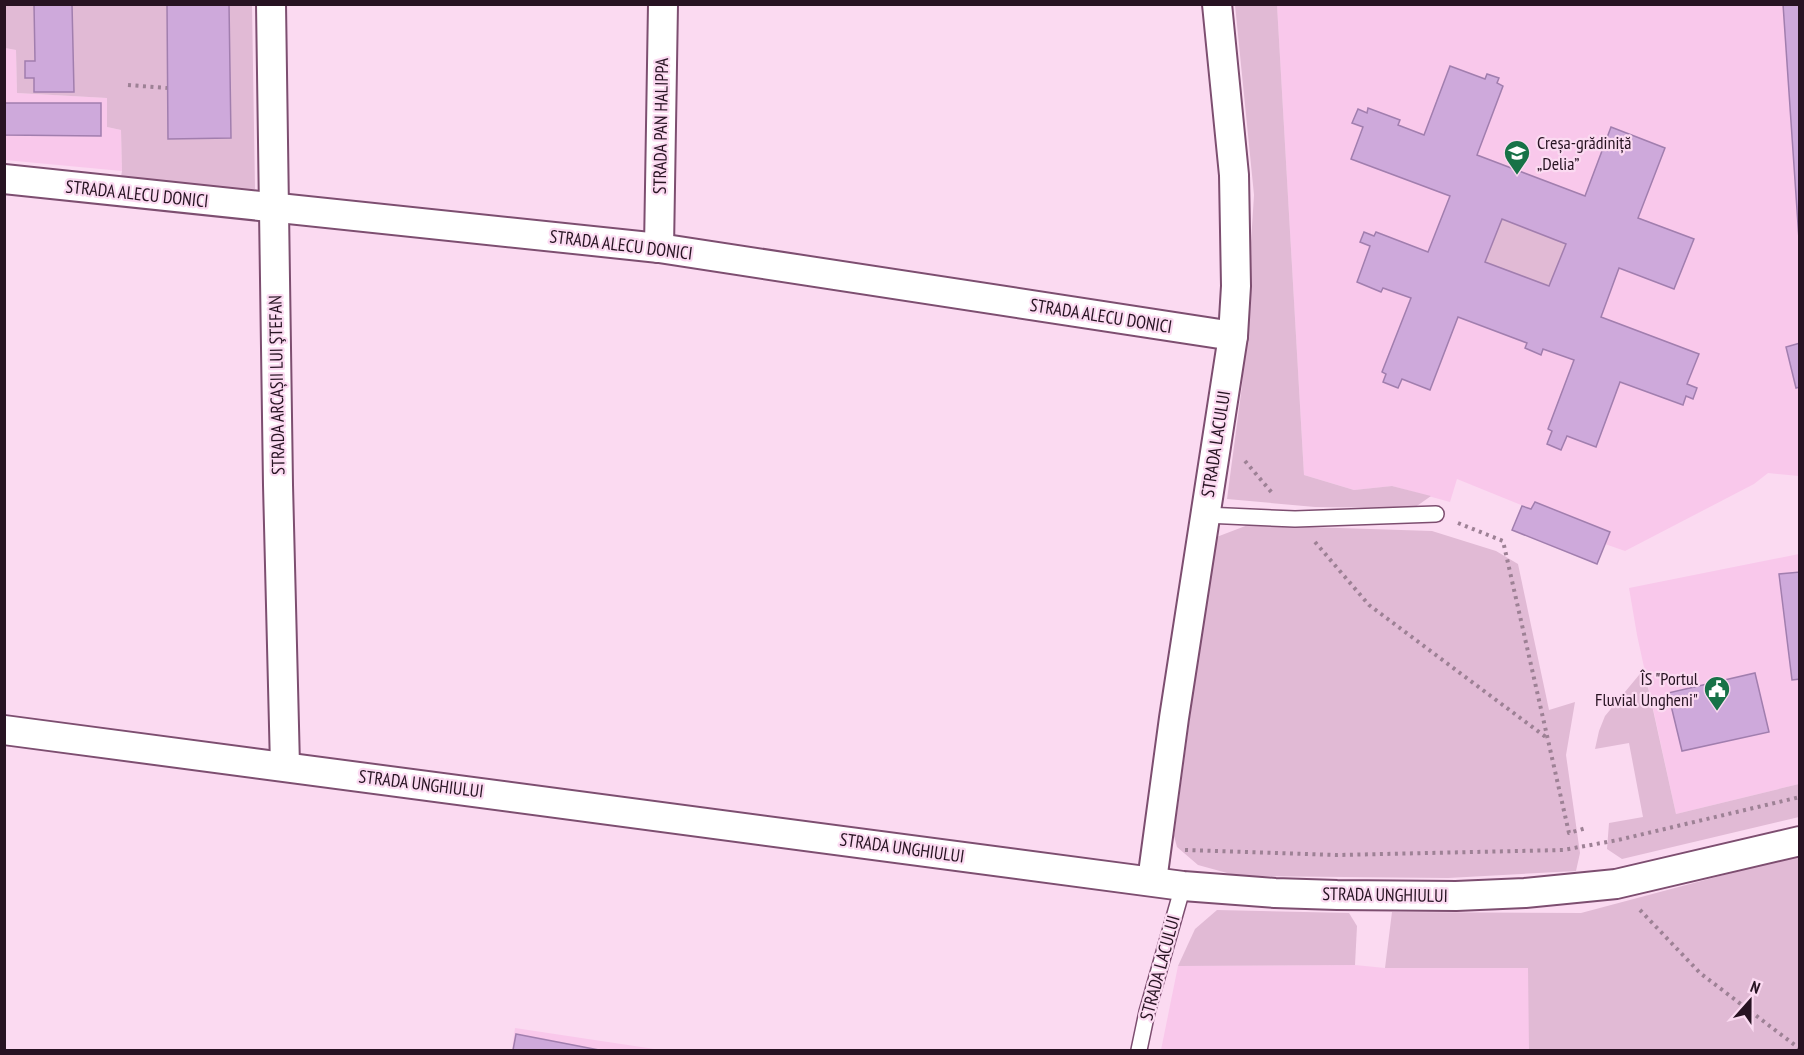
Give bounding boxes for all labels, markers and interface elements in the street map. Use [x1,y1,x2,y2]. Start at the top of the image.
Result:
street label: STRADA PAN HALIPPA [648,57,673,194]
place label: Creșa-grădiniță „Delia” [1537,131,1631,175]
school or university icon: Creșa-grădiniță „Delia” [1502,138,1532,176]
street label: STRADA ALECU DONICI [64,175,210,212]
street label: STRADA ALECU DONICI [548,224,694,265]
street label: STRADA ALECU DONICI [1028,293,1174,338]
street label: STRADA ARCAȘII LUI ŞTEFAN [263,295,290,475]
street label: STRADA LACULUI [1196,389,1235,499]
place label: ÎS "Portul Fluvial Ungheni" [1595,667,1699,711]
public building icon: ÎS "Portul Fluvial Ungheni" [1702,674,1732,712]
street label: STRADA UNGHIULUI [357,764,485,803]
street label: STRADA UNGHIULUI [838,827,966,868]
street label: STRADA UNGHIULUI [1322,882,1448,907]
street label: STRADA LACULUI [1134,913,1185,1023]
north arrow [1720,971,1780,1031]
text: N [1748,976,1763,998]

